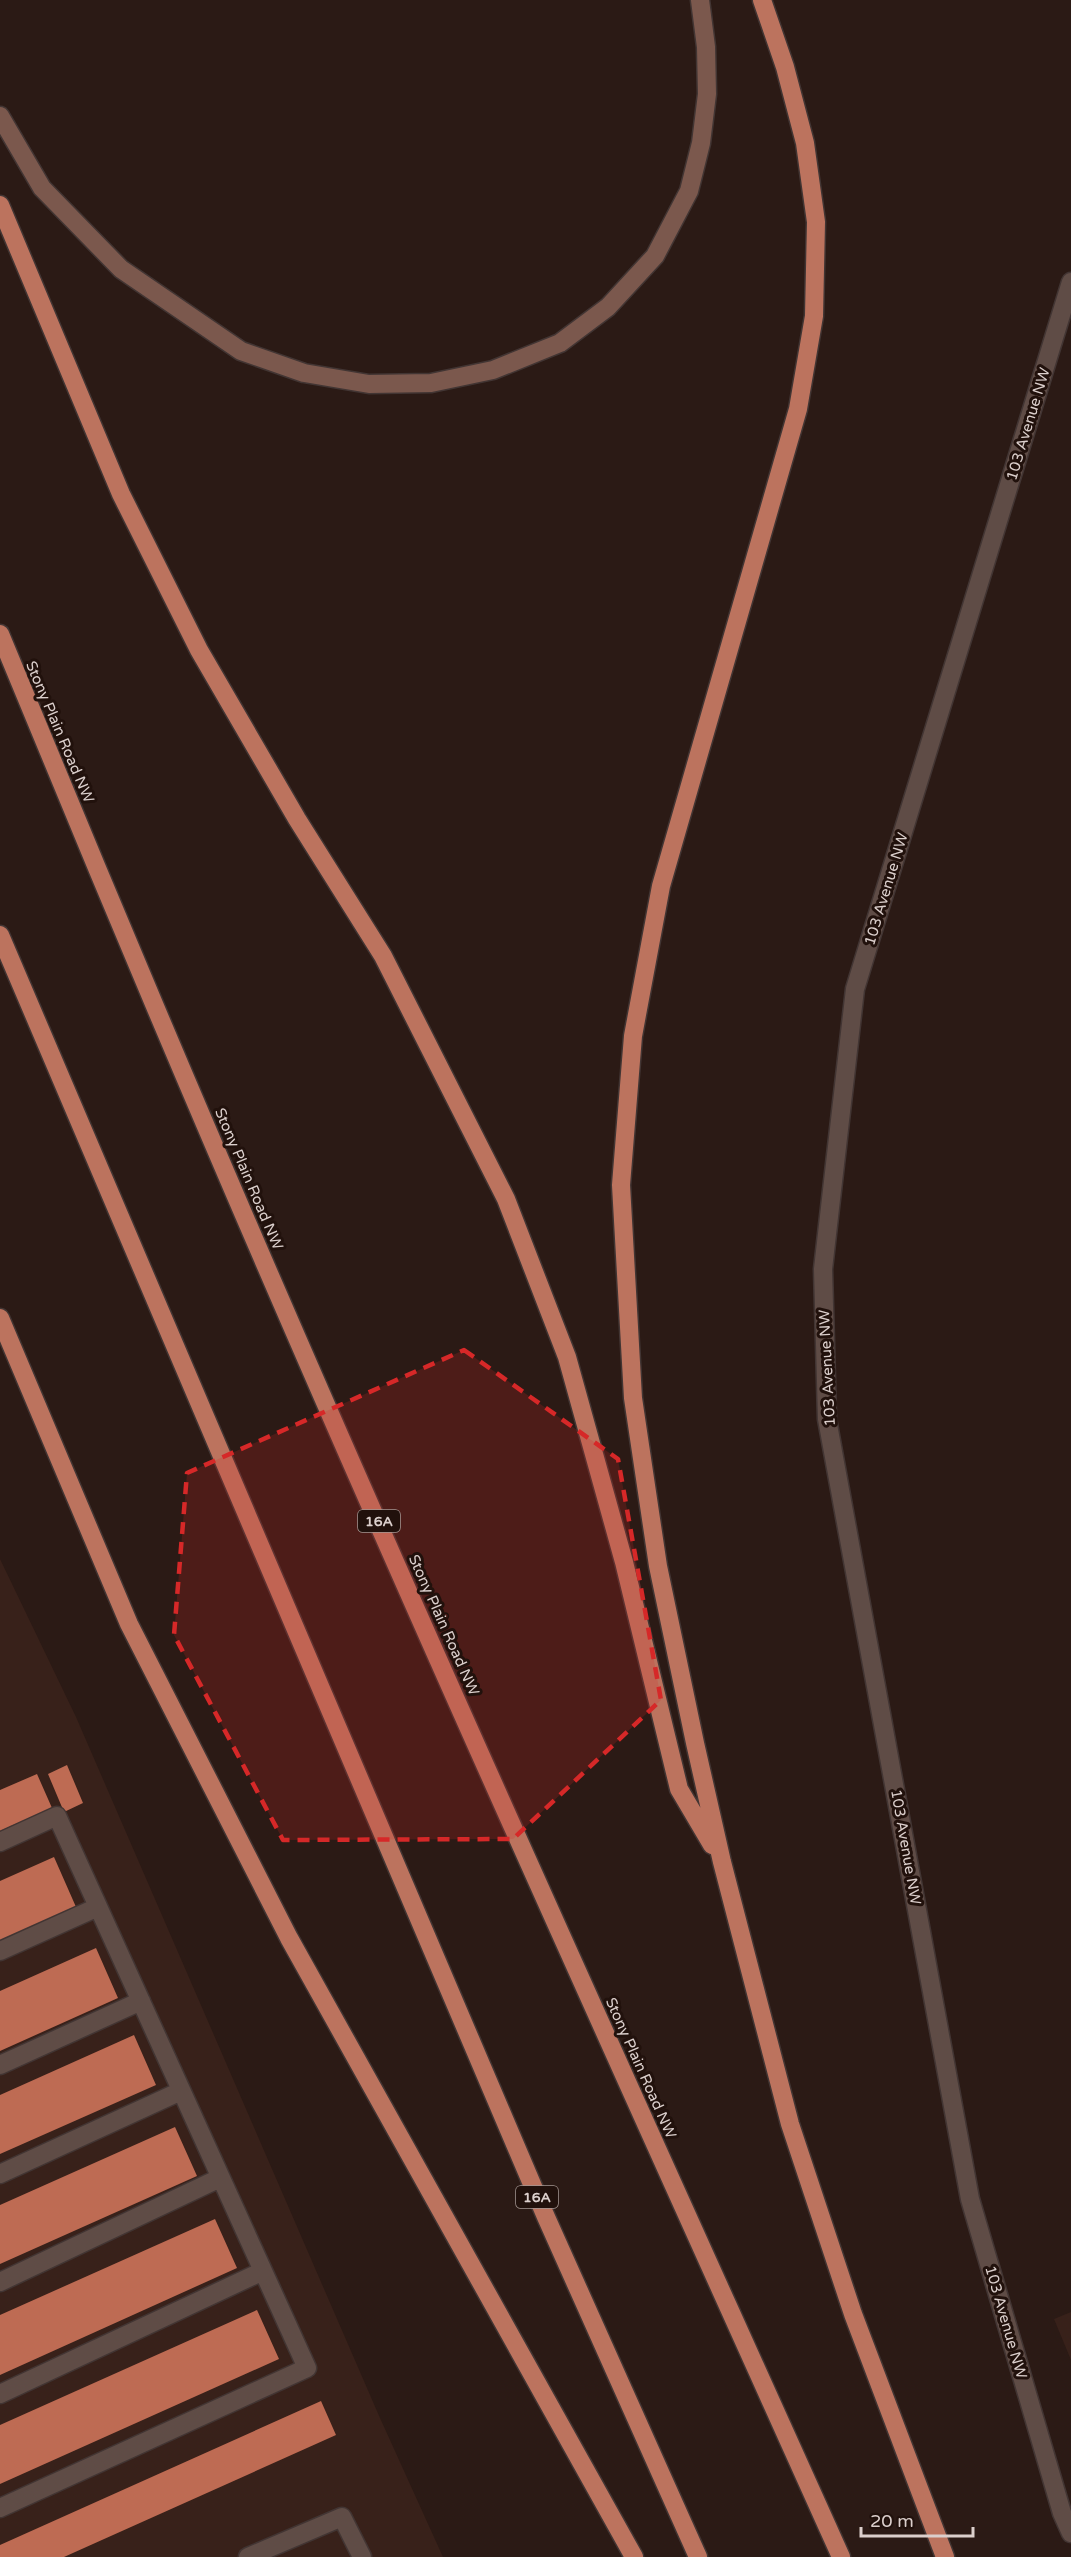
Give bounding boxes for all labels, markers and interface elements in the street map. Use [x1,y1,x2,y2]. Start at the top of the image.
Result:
street label: 103 Avenue NW [1002,365,1054,483]
street label: Stony Plain Road NW [22,658,98,806]
street label: 103 Avenue NW [860,830,912,948]
street label: Stony Plain Road NW [211,1105,287,1253]
street label: 103 Avenue NW [815,1309,839,1427]
road number: 16A [358,1510,400,1532]
street label: Stony Plain Road NW [405,1552,483,1698]
street label: 103 Avenue NW [887,1788,925,1906]
street label: Stony Plain Road NW [602,1995,680,2141]
road number: 16A [516,2186,558,2208]
street label: 103 Avenue NW [981,2263,1031,2381]
scale bar [861,2500,974,2538]
text: 20 m [870,2510,914,2532]

